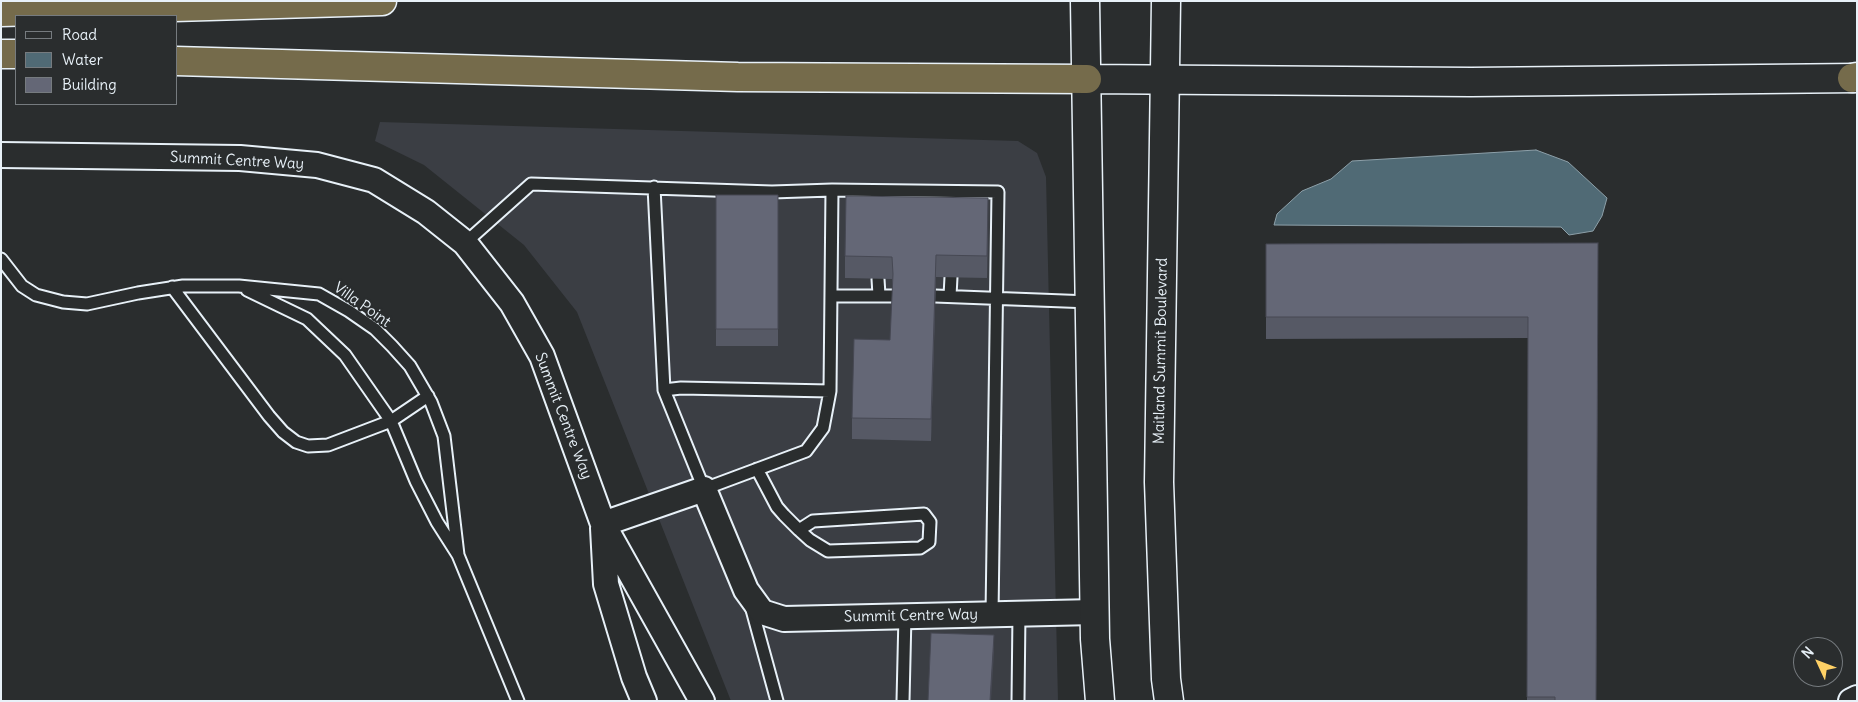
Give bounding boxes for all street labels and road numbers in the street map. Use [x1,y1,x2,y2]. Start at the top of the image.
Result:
street label: Summit Centre Way [170,149,304,173]
street label: Maitland Summit Boulevard [1150,258,1172,444]
street label: Villa Point [330,279,394,331]
street label: Summit Centre Way [531,350,595,482]
street label: Summit Centre Way [844,606,978,626]

